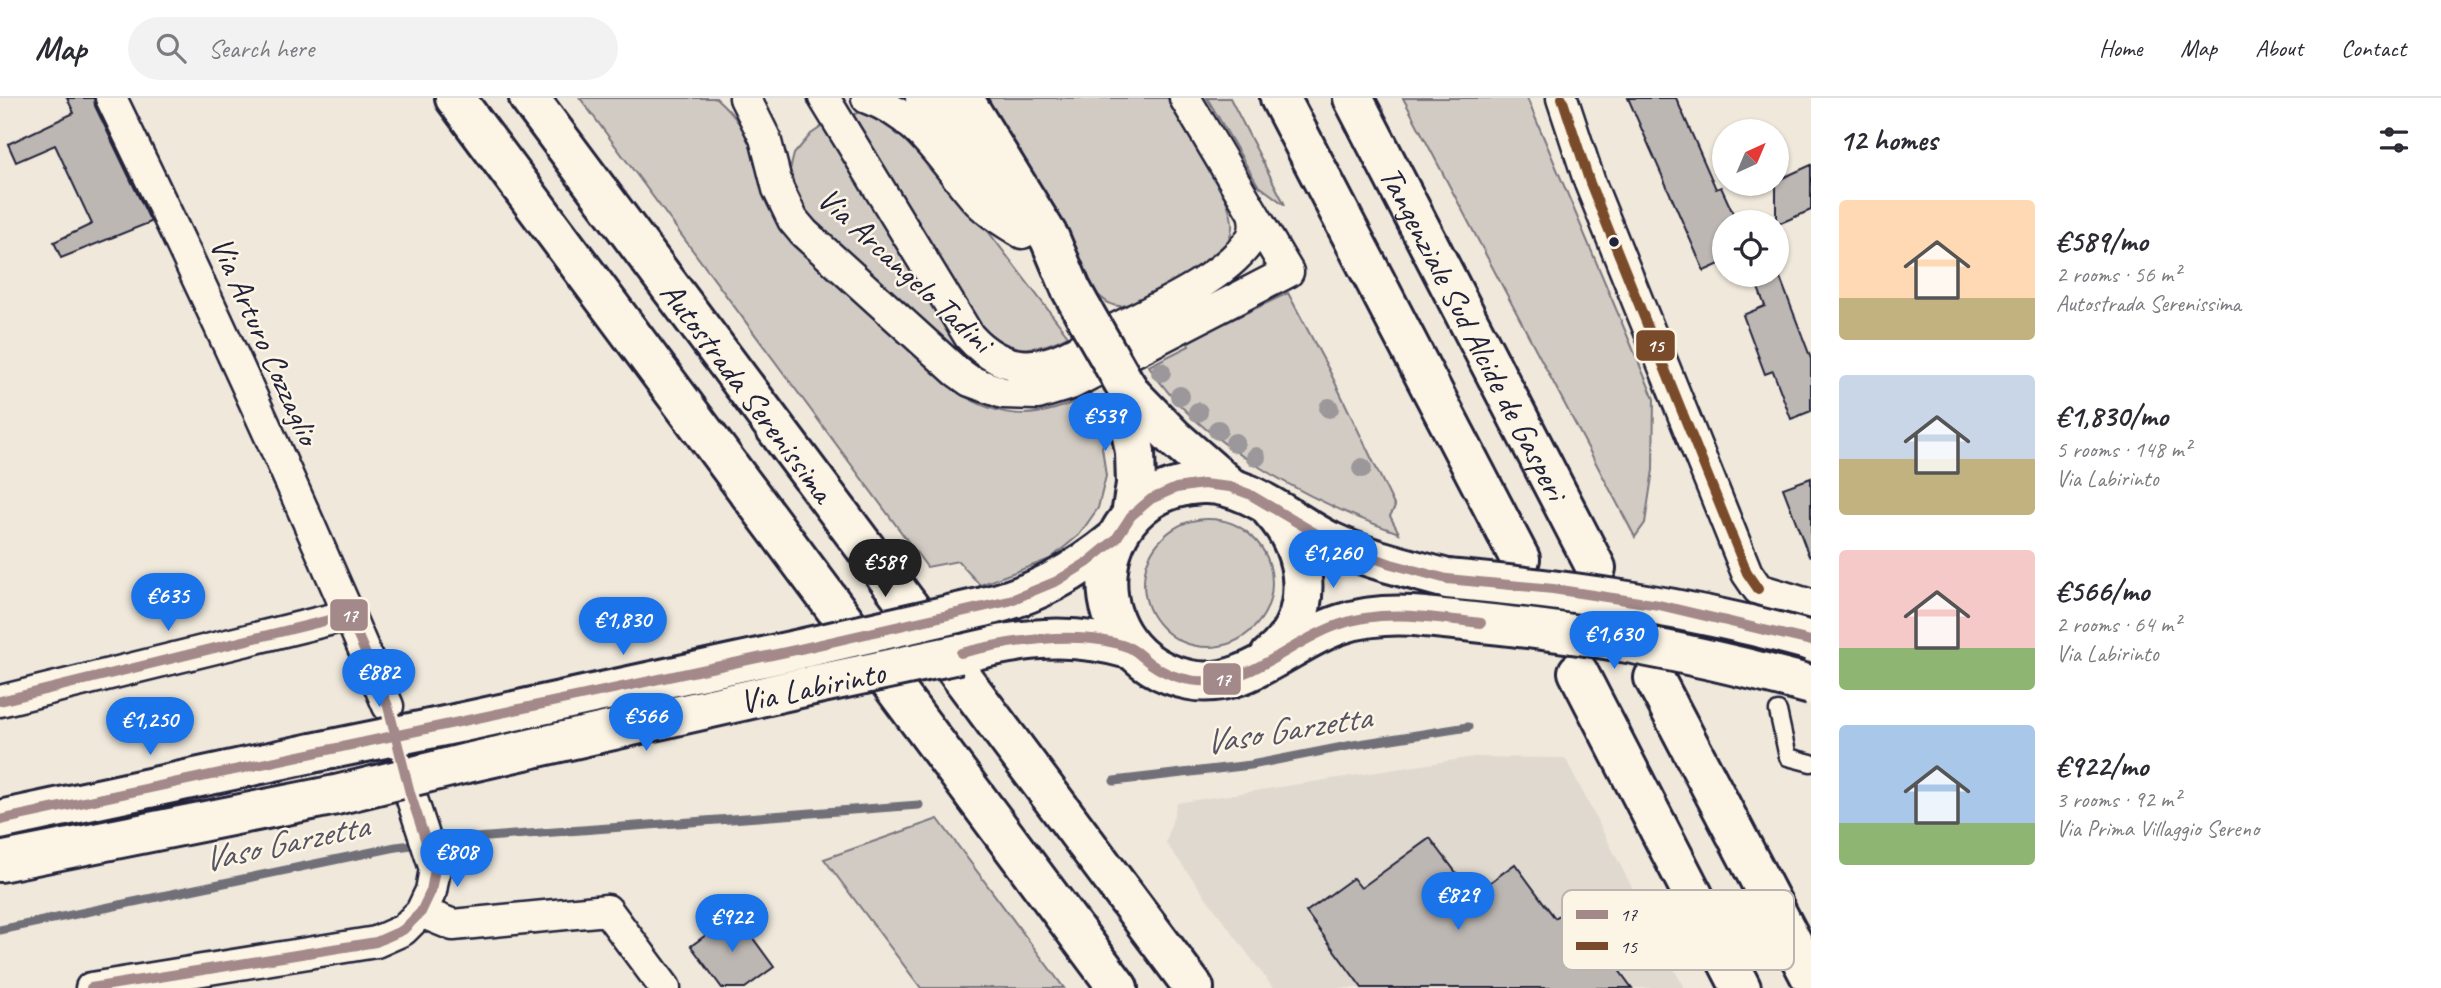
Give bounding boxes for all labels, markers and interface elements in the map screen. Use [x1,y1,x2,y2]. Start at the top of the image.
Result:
search box [128,17,618,80]
text: Map [35,27,86,69]
icon: search [152,29,190,67]
text: Search here [208,32,314,65]
text: Home [2099,33,2142,63]
text: Map [2180,33,2217,63]
text: About [2255,33,2303,63]
text: Contact [2341,33,2406,63]
north arrow [1712,119,1788,196]
map controls [1712,119,1789,287]
text: 12 homes [1839,121,1937,159]
icon: filters [2375,121,2413,159]
street label: Tangenziale Sud Alcide de Gasperi [1370,159,1579,510]
street label: Via Arcangelo Tadini [809,178,1005,364]
button: locate [1712,210,1789,287]
text: €589/mo [2056,222,2148,260]
icon: home [1895,228,1979,312]
street label: Via Arturo Cozzaglio [201,230,331,454]
unlabelled marker [1607,235,1621,249]
text: 2 rooms · 56 m² [2056,260,2180,289]
street label: Autostrada Serenissima [651,273,845,513]
text: Autostrada Serenissima [2056,289,2241,318]
line badge: 15 [1635,329,1676,362]
text: 15 [1647,334,1665,358]
pin: €539 [1064,394,1146,453]
text: €1,830/mo [2056,397,2168,435]
text: €539 [1085,401,1125,430]
icon: home [1895,403,1979,487]
text: 5 rooms · 148 m² [2056,435,2191,464]
text: Via Labirinto [2056,464,2159,493]
pin: €1,260 [1276,531,1390,590]
text: €1,260 [1305,538,1361,567]
pin: €589 [844,540,926,599]
text: €589 [865,547,905,576]
text: €566/mo [2056,572,2149,610]
pin: €635 [127,574,209,633]
icon: home [1895,578,1979,662]
text: €635 [147,581,189,610]
line badge: 17 [329,598,369,632]
pin: €1,830 [566,598,680,657]
text: 17 [340,604,360,628]
text: €1,830 [595,605,651,634]
text: 2 rooms · 64 m² [2056,610,2180,639]
pin: €1,630 [1557,612,1671,671]
text: €1,630 [1586,619,1642,648]
text: Via Labirinto [2056,639,2159,668]
pin: €882 [338,650,420,709]
street label: Via Labirinto [736,651,890,723]
text: €882 [358,657,400,686]
line badge: 17 [1202,662,1242,696]
text: 17 [1213,668,1233,692]
pin: €566 [605,694,687,753]
water label: Vaso Garzetta [1201,694,1376,765]
pin: €1,250 [93,698,207,757]
text: €566 [625,701,667,730]
text: €1,250 [122,705,178,734]
text: €922/mo [2056,747,2148,785]
icon: home [1895,753,1979,837]
text: 3 rooms · 92 m² [2056,785,2180,814]
water label: Vaso Garzetta [199,802,375,882]
text: Via Prima Villaggio Sereno [2056,814,2259,843]
pin: €808 [416,830,498,889]
text: €808 [436,837,478,866]
pin: €829 [1417,872,1499,932]
text: €829 [1437,880,1479,909]
legend [1562,890,1794,970]
pin: €922 [691,894,773,954]
text: €922 [711,902,753,931]
text: 17 [1620,903,1639,927]
text: 15 [1620,935,1639,959]

